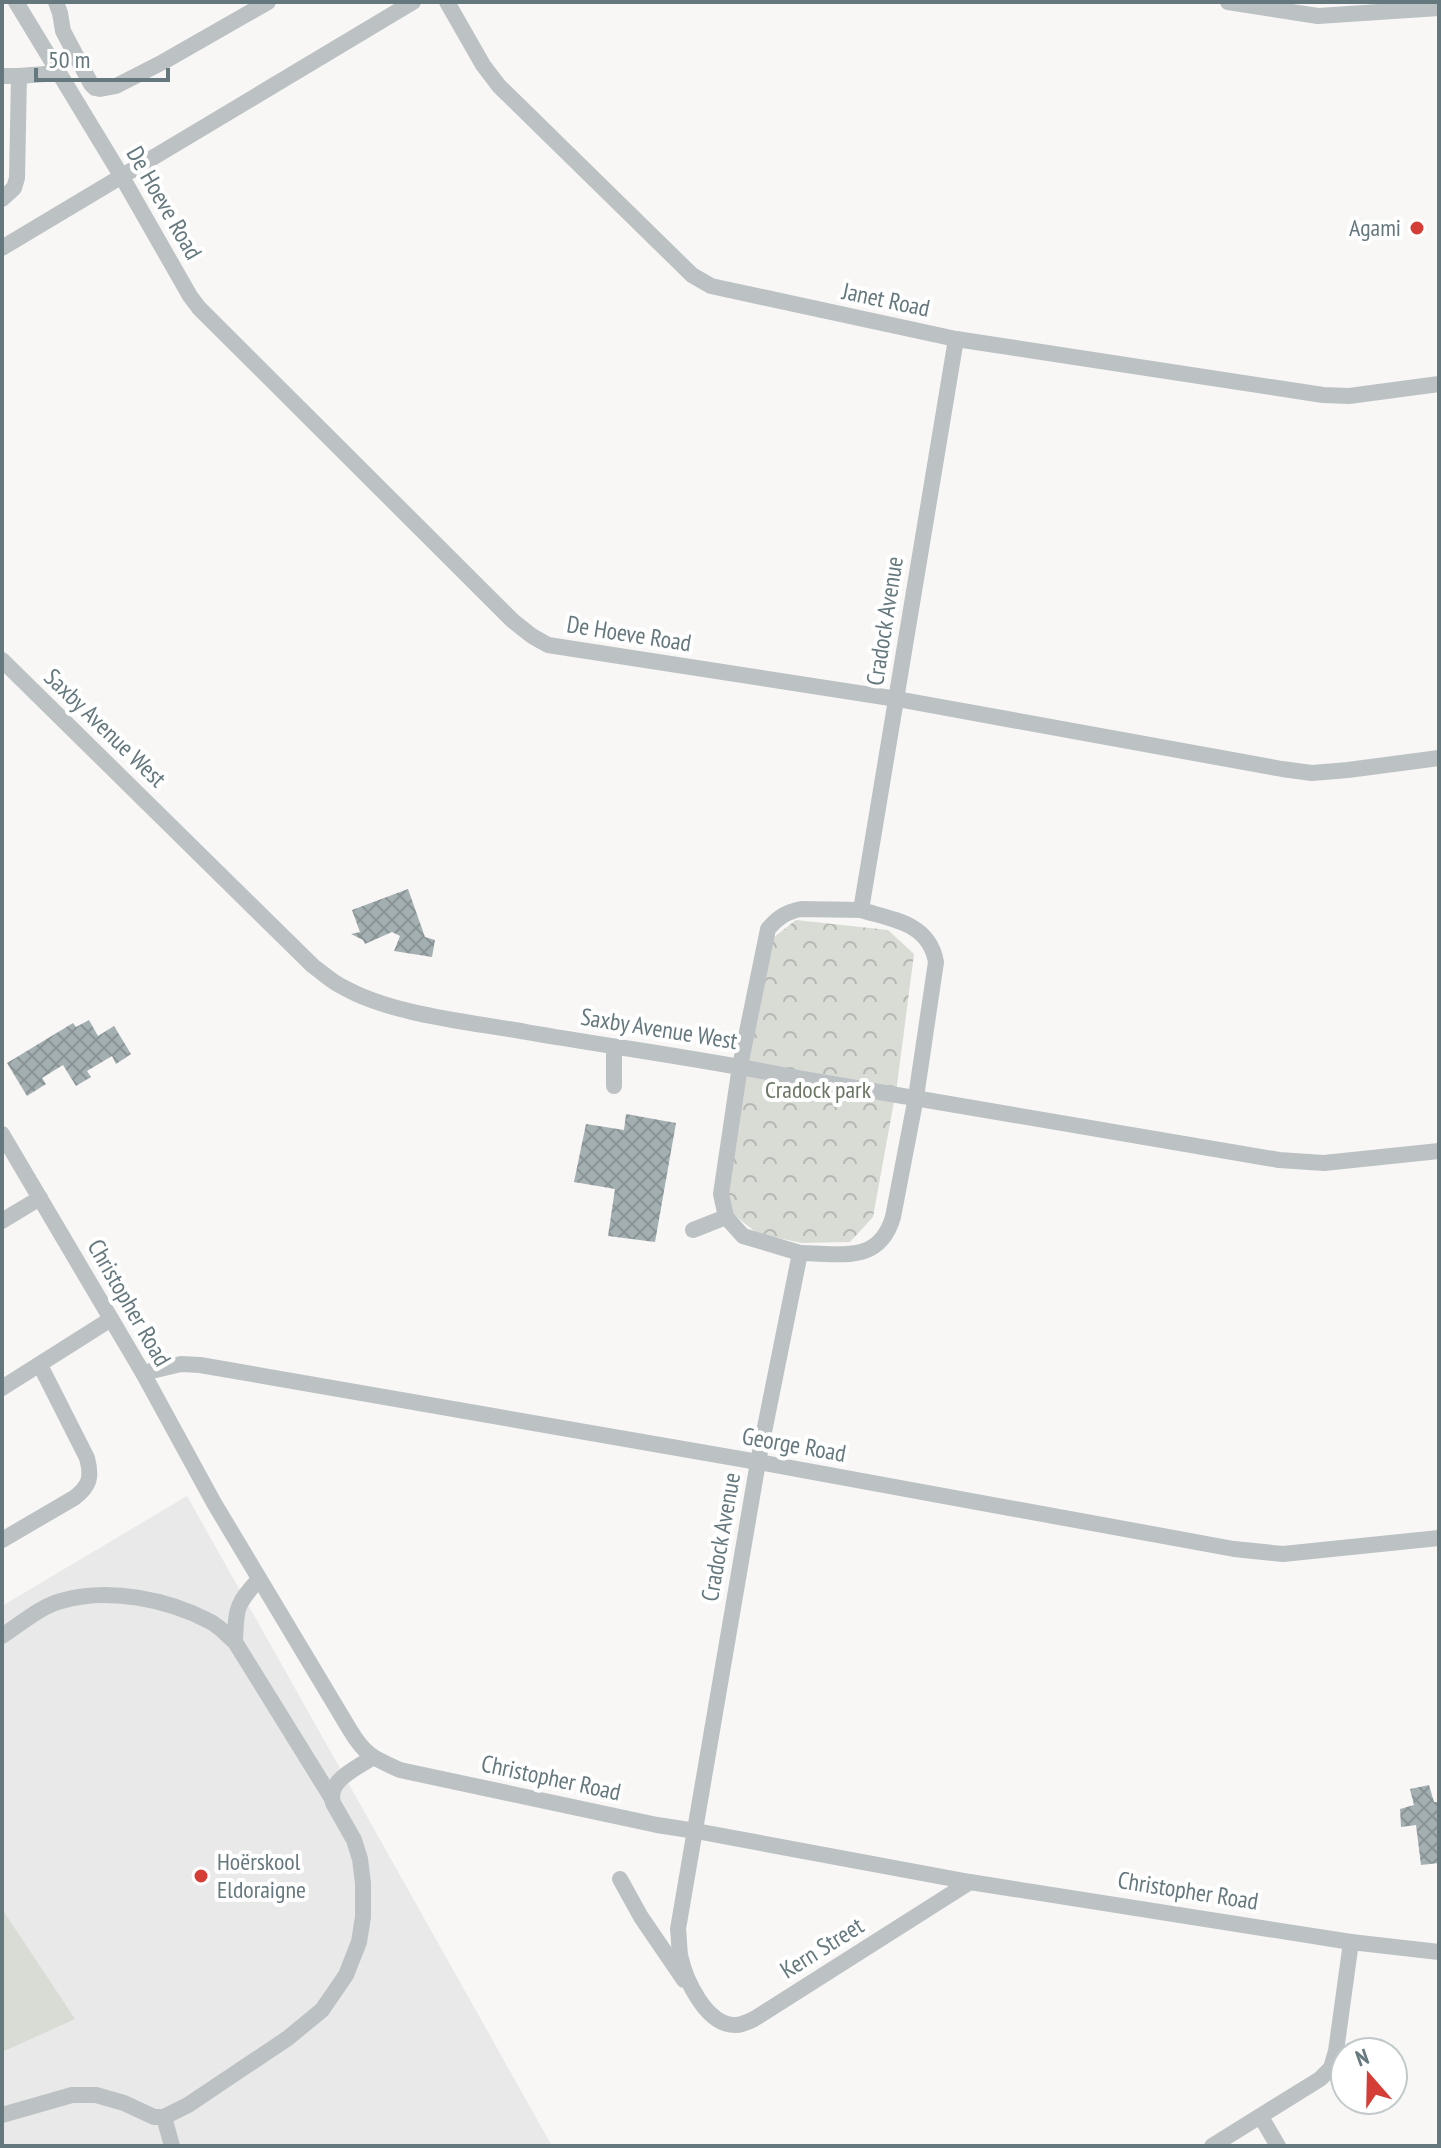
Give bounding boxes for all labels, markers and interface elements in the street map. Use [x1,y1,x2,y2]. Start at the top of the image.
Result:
scale bar [36,32,168,82]
text: 50 m [48,44,90,75]
street label: De Hoeve Road [120,141,209,265]
place label: Agami [1349,212,1401,243]
marker: Agami [1408,219,1426,237]
street label: Janet Road [839,275,933,324]
street label: Cradock Avenue [859,554,910,688]
street label: De Hoeve Road [565,608,694,659]
street label: Saxby Avenue West [38,662,173,794]
street label: Saxby Avenue West [579,1001,740,1056]
park label: Cradock park [765,1074,872,1105]
street label: Christopher Road [81,1234,178,1372]
street label: George Road [740,1420,848,1469]
street label: Cradock Avenue [694,1470,747,1604]
street label: Christopher Road [479,1748,624,1807]
place label: Hoërskool Eldoraigne [217,1846,306,1905]
street label: Christopher Road [1116,1864,1261,1917]
marker: Hoërskool Eldoraigne [192,1867,210,1885]
street label: Kern Street [774,1910,870,1985]
north arrow [1329,2036,1409,2116]
text: N [1352,2042,1373,2072]

